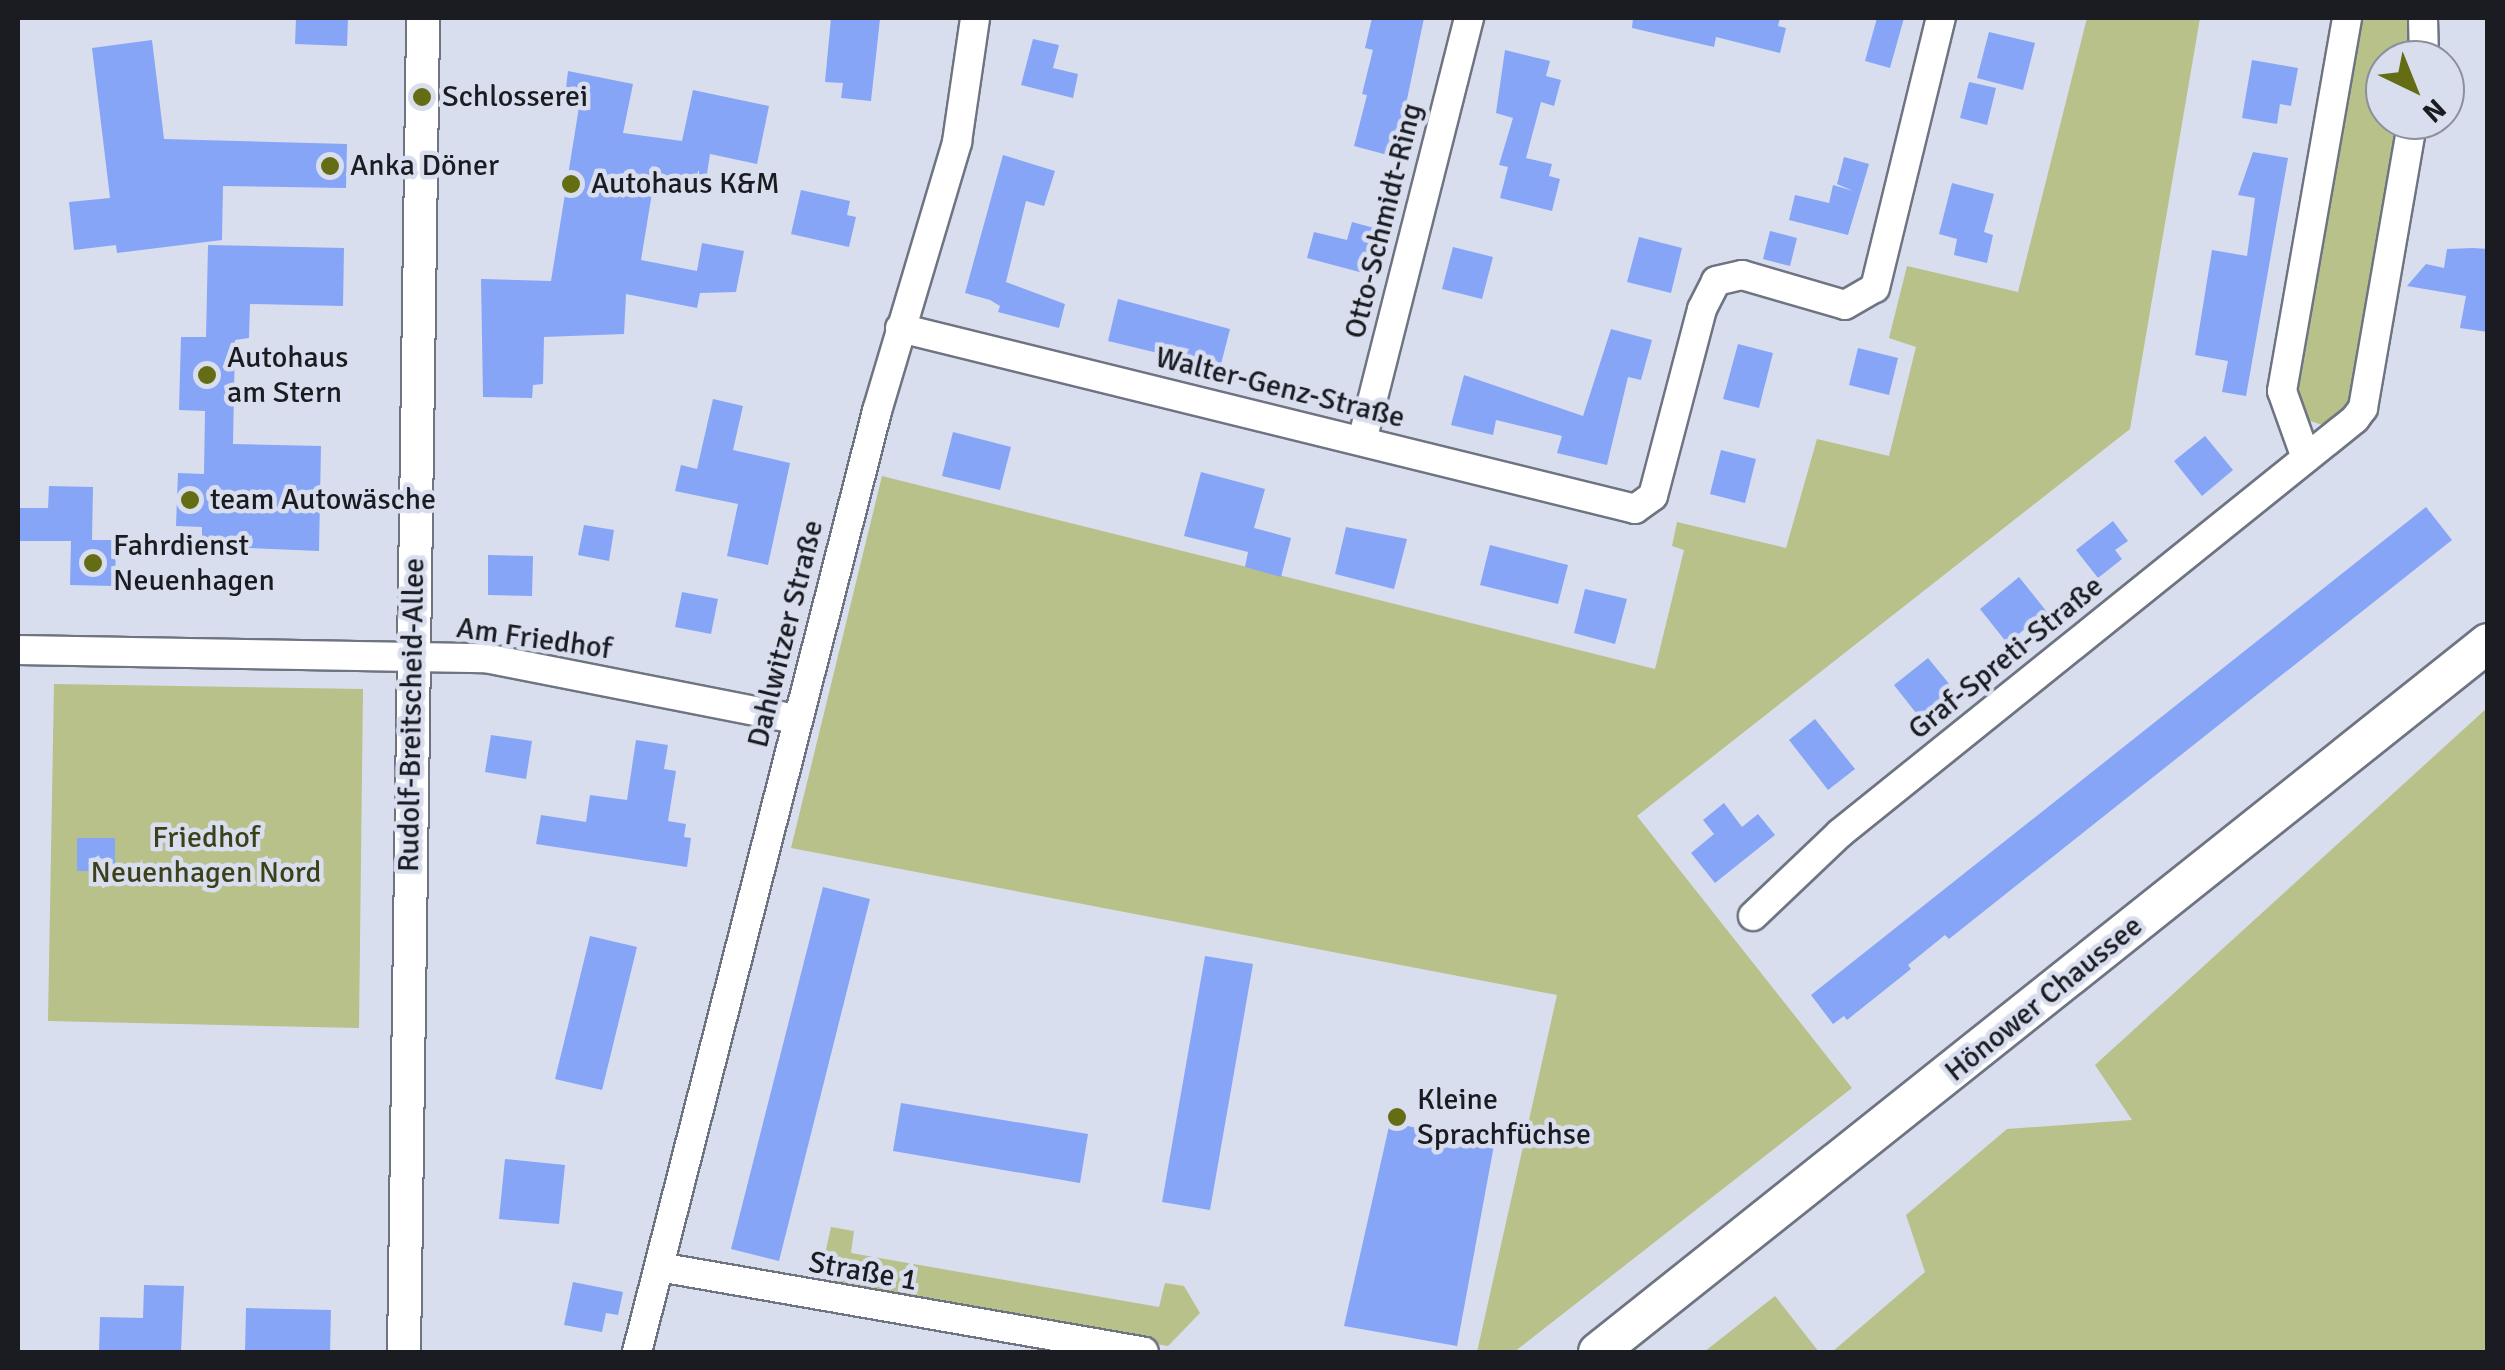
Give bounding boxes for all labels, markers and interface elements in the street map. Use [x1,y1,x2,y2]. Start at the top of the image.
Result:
north arrow [2365,40,2465,140]
place label: Schlosserei [442,79,588,115]
marker: Schlosserei [411,86,433,108]
text: N [2415,91,2453,130]
street label: Otto-Schmidt-Ring [1337,100,1431,342]
place label: Anka Döner [350,148,499,184]
marker: Anka Döner [319,155,341,177]
place label: Autohaus K&M [591,166,780,202]
marker: Autohaus K&M [560,173,582,195]
place label: Autohaus am Stern [227,340,348,410]
street label: Walter-Genz-Straße [1152,340,1408,436]
marker: Autohaus am Stern [196,364,218,386]
place label: team Autowäsche [210,482,436,518]
marker: team Autowäsche [179,489,201,511]
street label: Dahlwitzer Straße [740,517,832,751]
place label: Fahrdienst Neuenhagen [113,528,275,598]
marker: Fahrdienst Neuenhagen [82,552,104,574]
street label: Rudolf-Breitscheid-Allee [391,558,433,872]
street label: Graf-Spreti-Straße [1901,568,2111,748]
street label: Am Friedhof [454,610,614,668]
park label: Friedhof Neuenhagen Nord [90,820,322,890]
street label: Hönower Chaussee [1938,908,2150,1090]
place label: Kleine Sprachfüchse [1417,1082,1591,1152]
marker: Kleine Sprachfüchse [1386,1106,1408,1128]
street label: Straße 1 [806,1245,920,1299]

